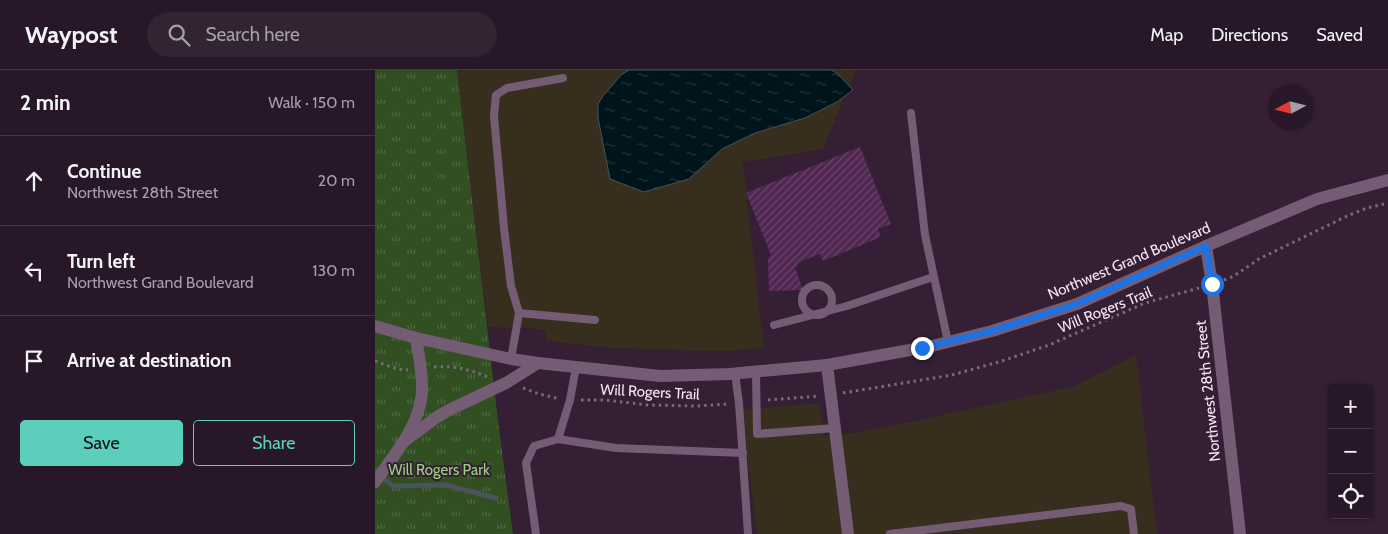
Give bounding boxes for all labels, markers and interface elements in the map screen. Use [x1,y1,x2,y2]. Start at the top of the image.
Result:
search box [147,12,497,57]
text: Waypost [25,20,117,49]
icon: search [165,21,193,49]
text: Search here [205,23,300,46]
text: Map [1150,24,1183,46]
text: Directions [1211,24,1288,46]
text: Saved [1316,24,1363,46]
north arrow [1268,85,1313,130]
text: 2 min [20,90,71,115]
text: Walk · 150 m [268,93,355,112]
text: Continue [67,160,141,183]
icon: ahead [20,167,48,195]
text: 20 m [318,171,355,190]
text: Northwest 28th Street [67,183,218,202]
street label: Northwest Grand Boulevard [1045,219,1213,303]
text: Turn left [67,250,135,273]
icon: left [20,257,48,285]
text: 130 m [312,261,355,280]
text: Northwest Grand Boulevard [67,273,254,292]
route start [1201,273,1224,296]
street label: Will Rogers Trail [1056,283,1155,337]
street label: Northwest 28th Street [1192,320,1224,462]
route end [911,337,934,360]
icon: arrive [20,347,48,375]
text: Arrive at destination [67,349,231,372]
street label: Will Rogers Trail [600,380,701,404]
map controls [1328,384,1373,519]
button: + [1328,384,1373,429]
button: Save [20,420,183,466]
button: Share [193,420,355,466]
button: − [1328,429,1373,474]
park label: Will Rogers Park [388,461,490,479]
button: locate [1328,474,1373,519]

